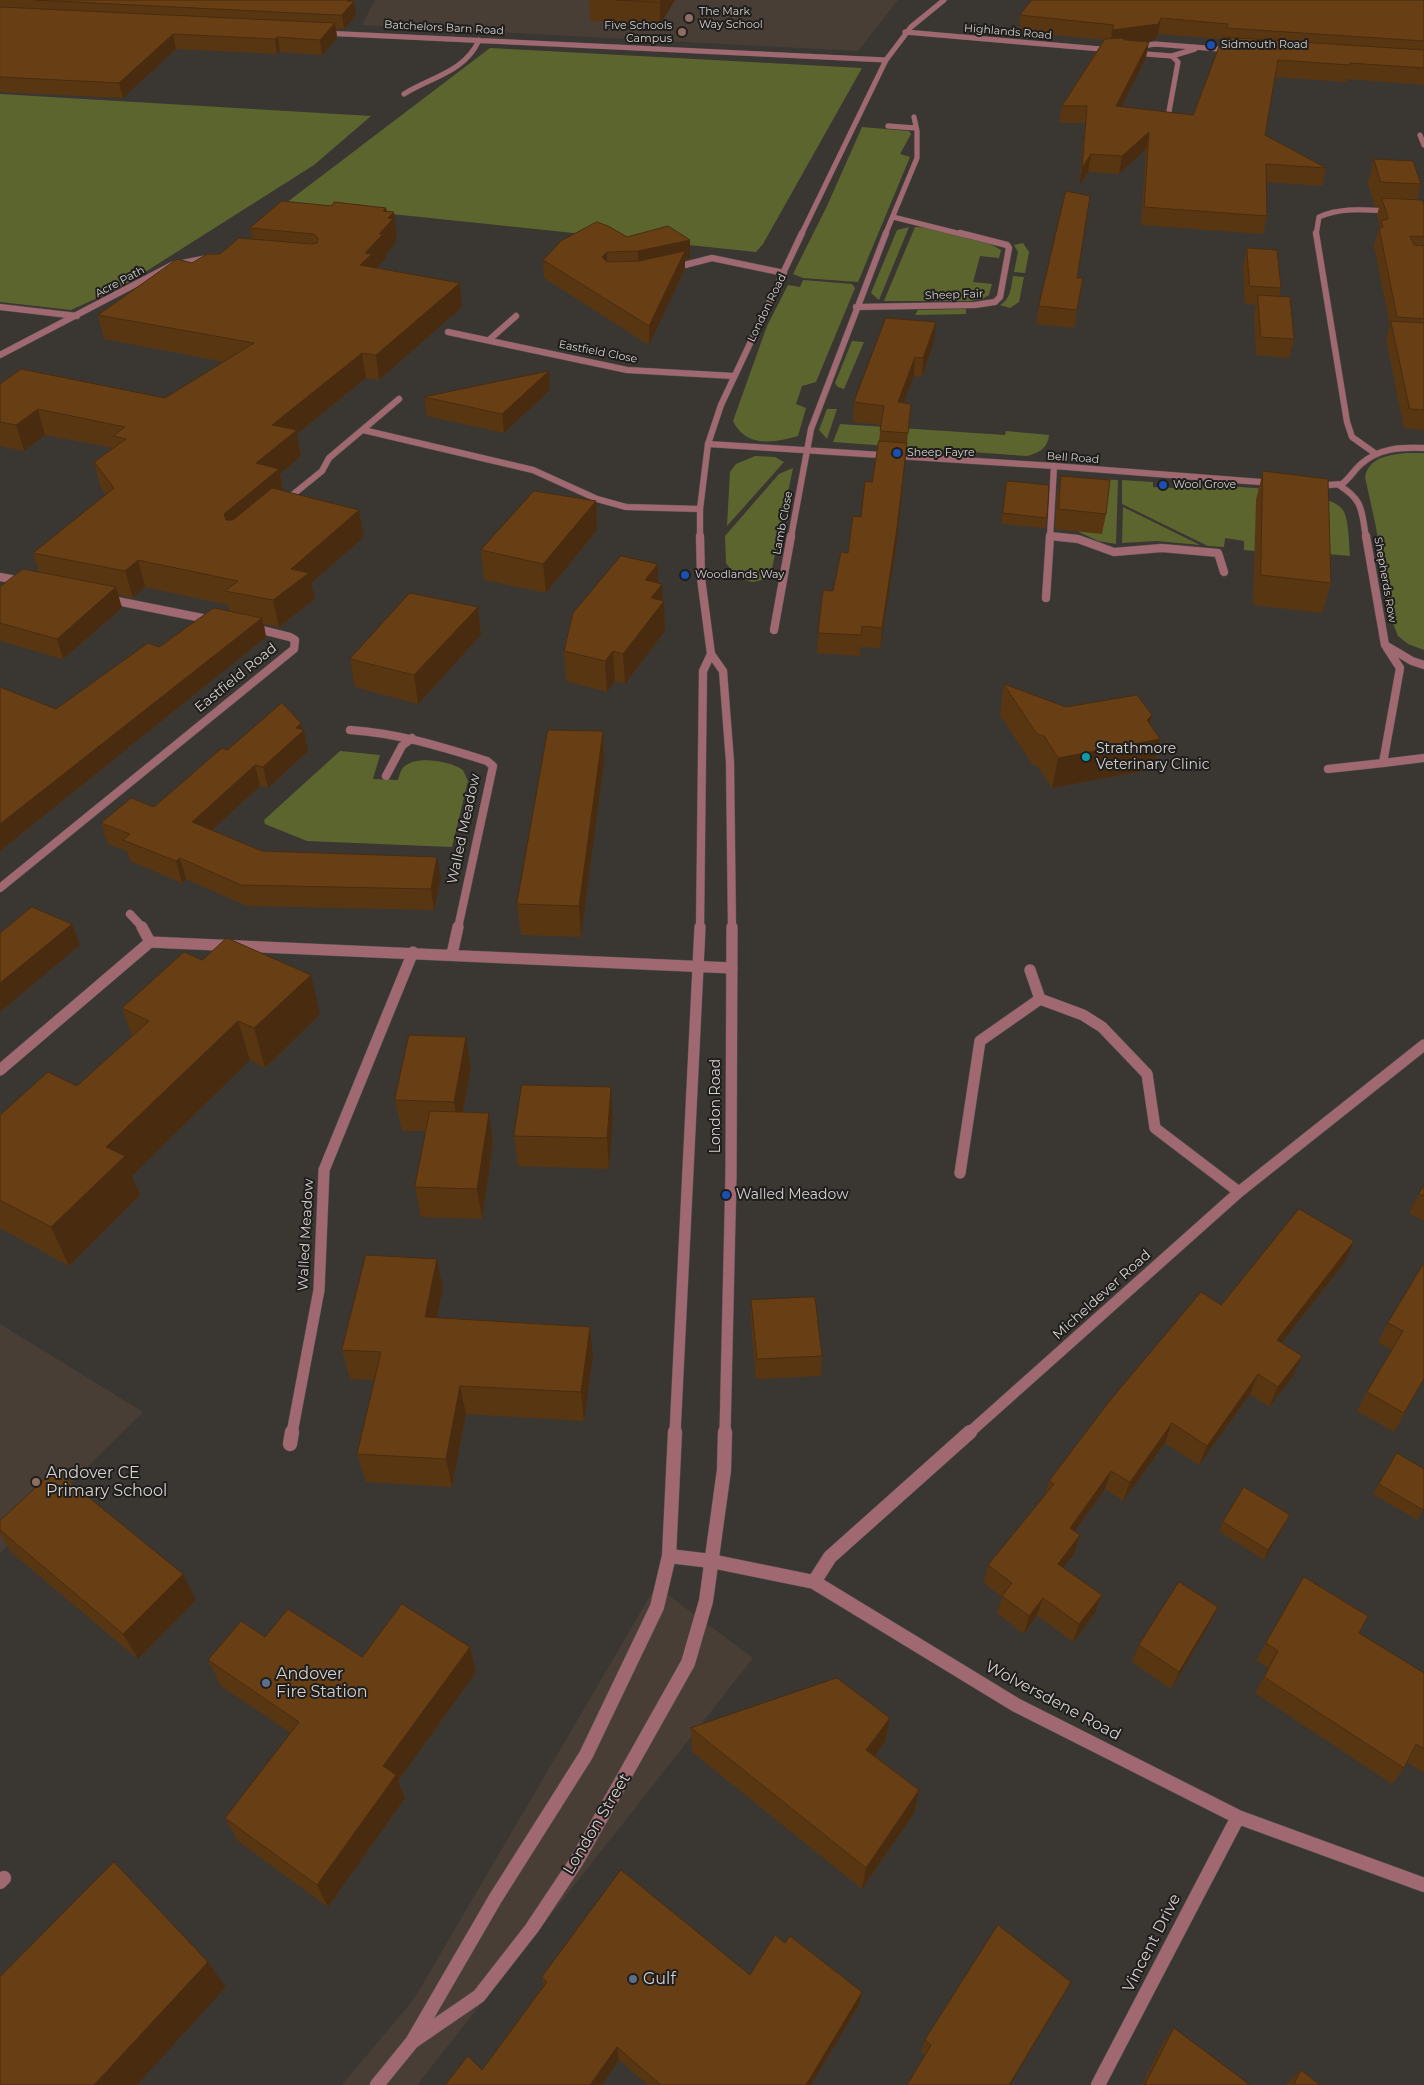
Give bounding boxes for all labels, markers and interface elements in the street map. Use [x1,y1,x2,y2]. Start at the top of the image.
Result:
place label: The Mark Way School [699,5,763,31]
marker: The Mark Way School [683,12,695,24]
street label: Batchelors Barn Road [384,18,504,38]
place label: Five Schools Campus [604,19,672,45]
street label: Highlands Road [963,22,1053,42]
marker: Five Schools Campus [676,26,688,38]
place label: Sidmouth Road [1221,38,1308,52]
marker: Sidmouth Road [1205,39,1217,51]
street label: Acre Path [93,264,147,300]
street label: London Road [745,272,789,344]
street label: Sheep Fair [925,287,983,303]
street label: Eastfield Close [558,338,638,366]
place label: Sheep Fayre [907,446,975,460]
marker: Sheep Fayre [891,447,903,459]
street label: Bell Road [1046,450,1100,466]
place label: Wool Grove [1173,478,1236,492]
marker: Wool Grove [1157,479,1169,491]
street label: Lamb Close [770,490,796,556]
street label: Shepherds Row [1371,536,1399,624]
place label: Woodlands Way [695,568,784,582]
marker: Woodlands Way [679,569,691,581]
street label: Eastfield Road [192,640,280,716]
place label: Strathmore Veterinary Clinic [1096,741,1210,774]
marker: Strathmore Veterinary Clinic [1080,751,1092,763]
street label: Walled Meadow [444,772,484,886]
street label: London Road [708,1059,724,1153]
street label: Walled Meadow [295,1178,317,1292]
place label: Walled Meadow [736,1187,848,1203]
marker: Walled Meadow [720,1189,732,1201]
street label: Micheldever Road [1050,1247,1154,1343]
place label: Andover CE Primary School [46,1463,167,1501]
marker: Andover CE Primary School [30,1476,42,1488]
street label: Wolversdene Road [982,1657,1124,1745]
place label: Andover Fire Station [276,1664,368,1702]
marker: Andover Fire Station [260,1677,272,1689]
street label: London Street [559,1770,635,1878]
street label: Vincent Drive [1119,1891,1185,1995]
place label: Gulf [643,1969,676,1989]
marker: Gulf [627,1973,639,1985]

